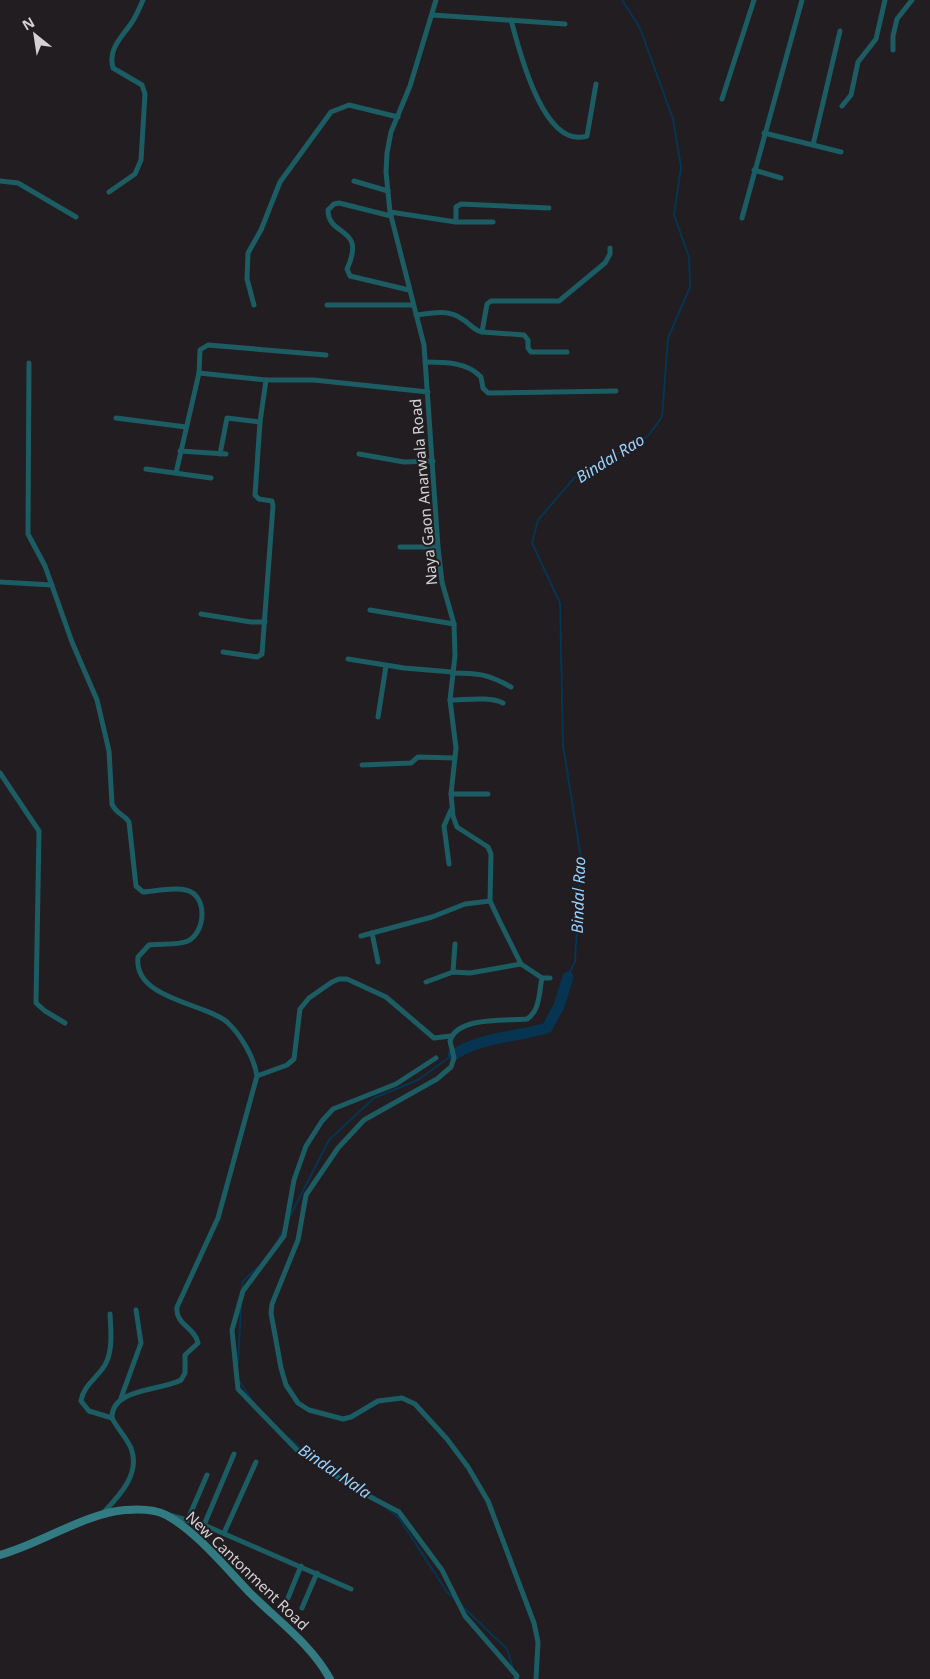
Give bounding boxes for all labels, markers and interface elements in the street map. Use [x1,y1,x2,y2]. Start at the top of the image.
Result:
north arrow [10,10,60,60]
text: N [19,12,38,34]
street label: Naya Gaon Anarwala Road [405,398,441,586]
water label: Bindal Rao [572,428,648,488]
water label: Bindal Rao [566,856,590,934]
water label: Bindal Nala [294,1439,376,1503]
street label: New Cantonment Road [182,1506,313,1634]

